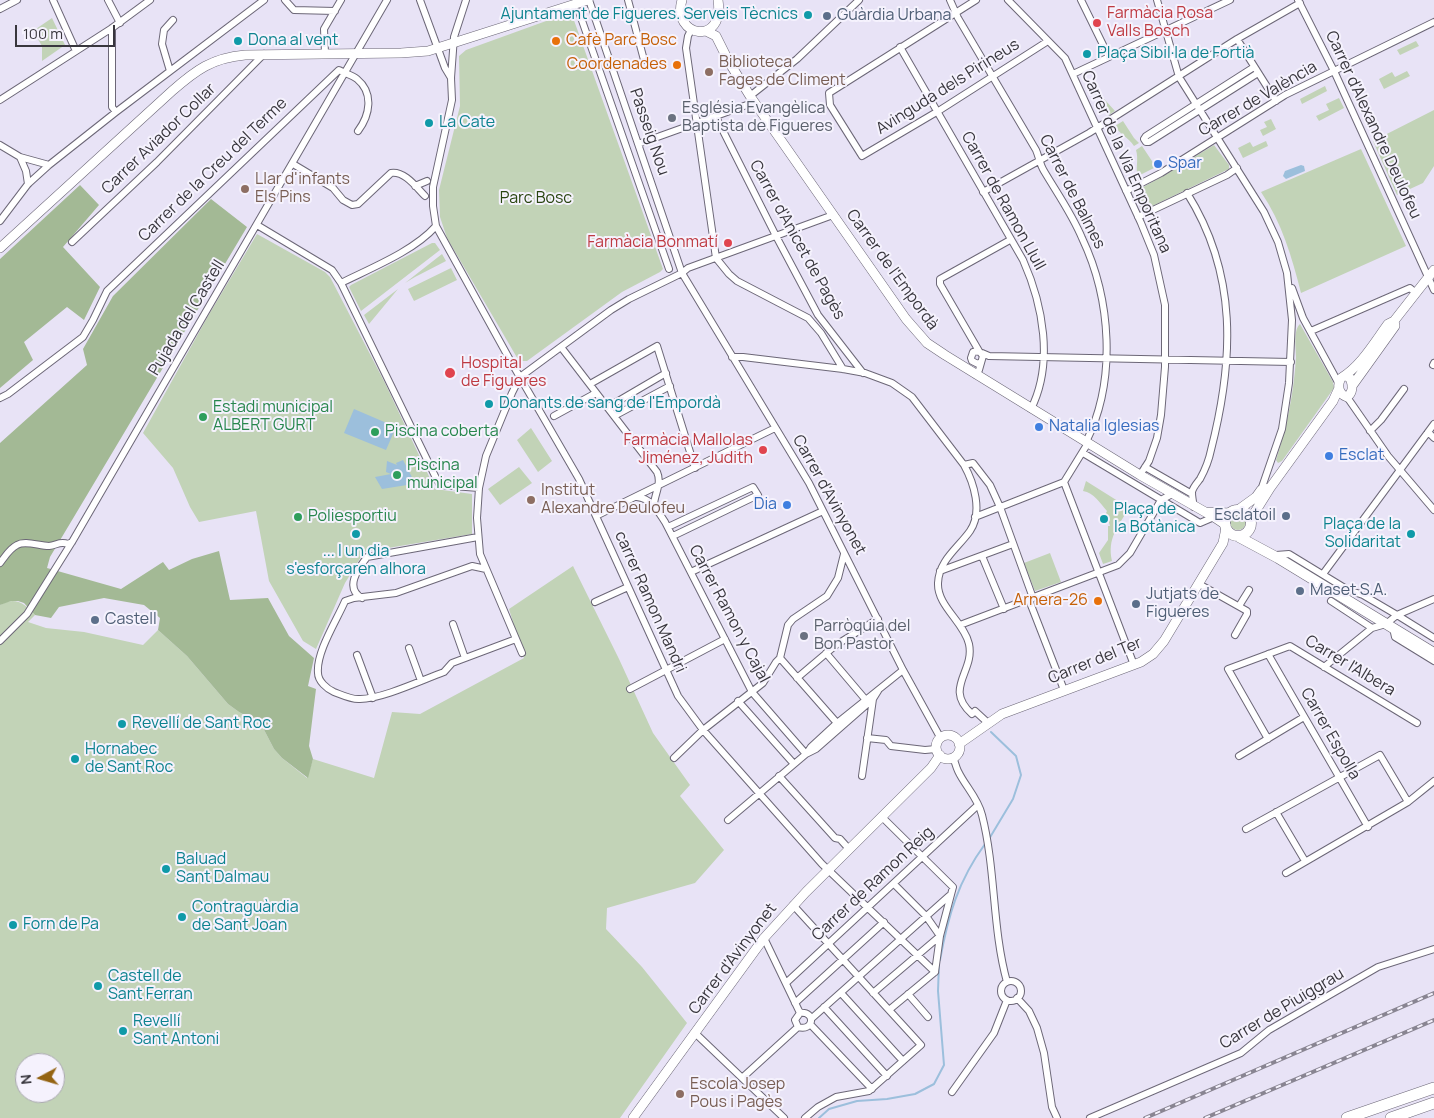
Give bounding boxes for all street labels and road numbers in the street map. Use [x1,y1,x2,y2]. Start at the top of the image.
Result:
street label: Carrer d'Alexandre Deulofeu [1321,28,1425,222]
street label: Avinguda dels Pirineus [873,35,1023,139]
street label: Carrer de València [1195,57,1321,141]
street label: Carrer de la Via Emporitana [1077,68,1175,256]
street label: Carrer Aviador Collar [98,80,220,198]
street label: Passeig Nou [625,86,673,178]
street label: Carrer de la Creu del Terme [135,94,291,246]
street label: Carrer de Ramon Llull [957,128,1049,274]
street label: Carrer de Balmes [1035,132,1109,252]
street label: Carrer d'Anicet de Pagès [745,157,849,323]
street label: Carrer de l'Empordà [842,206,942,334]
street label: Pujada del Castell [145,257,229,379]
street label: Carrer d'Avinyonet [788,432,870,558]
street label: carrer Ramon Mandri [610,528,690,676]
street label: Carrer Ramon y Cajal [685,542,773,686]
street label: Carrer l'Albera [1301,632,1399,700]
street label: Carrer del Ter [1045,634,1145,688]
street label: Carrer Espolla [1296,685,1364,783]
street label: Carrer de Ramon Reig [808,823,938,945]
street label: Carrer d'Avinyonet [685,900,781,1018]
street label: Carrer de Piuiggrau [1216,964,1348,1054]

